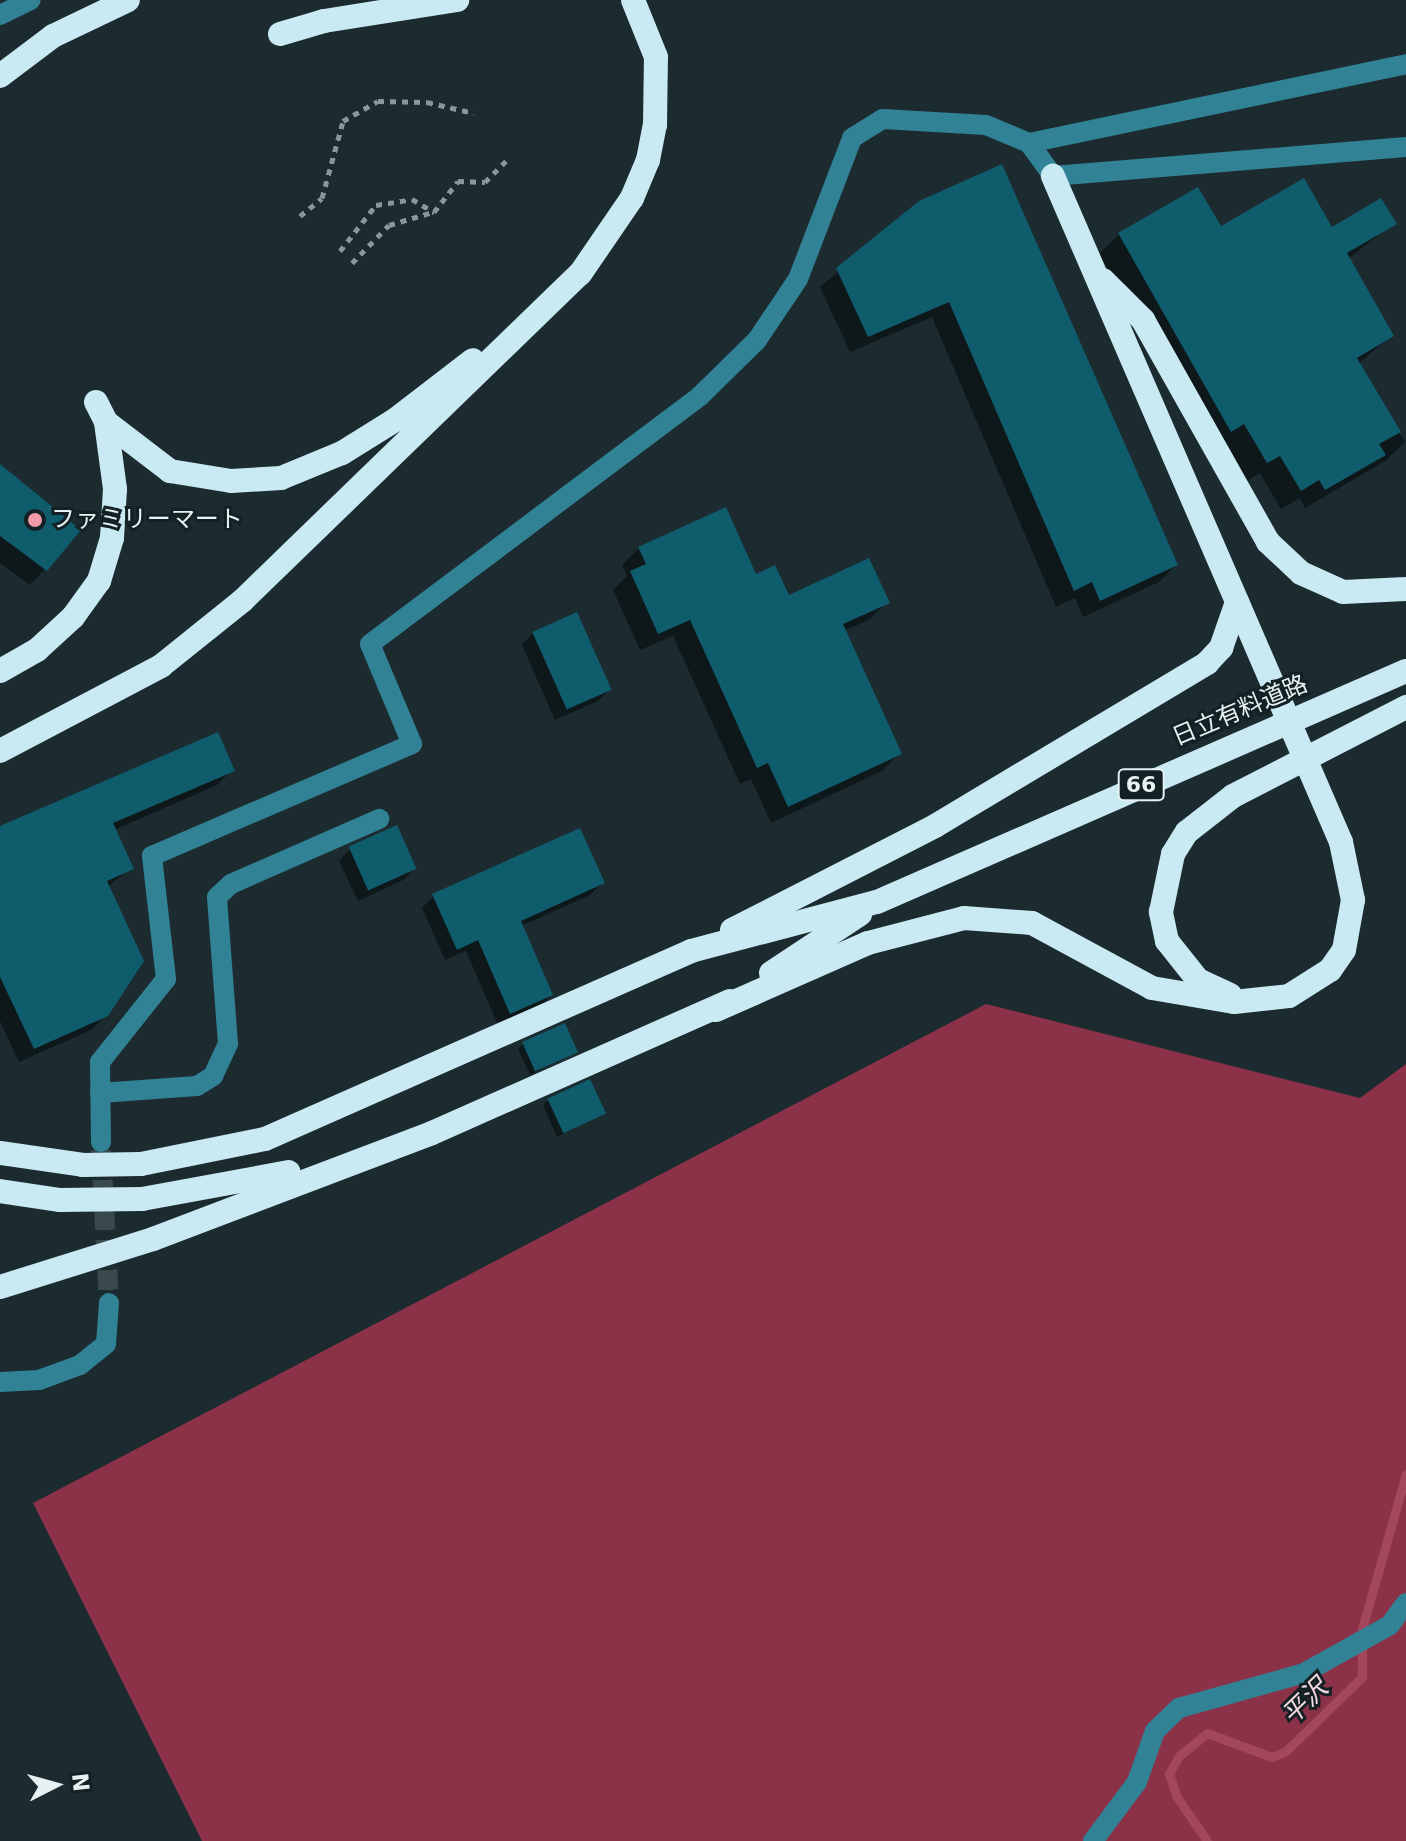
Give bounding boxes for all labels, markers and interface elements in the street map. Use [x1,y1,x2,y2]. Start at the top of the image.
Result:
place label: ファミリーマート [51,506,243,534]
marker: ファミリーマート [26,511,44,529]
street label: 日立有料道路 [1168,670,1312,752]
road number: 66 [1117,767,1165,803]
water label: 平沢 [1275,1673,1335,1731]
north arrow [16,1745,96,1825]
text: N [67,1772,94,1793]

